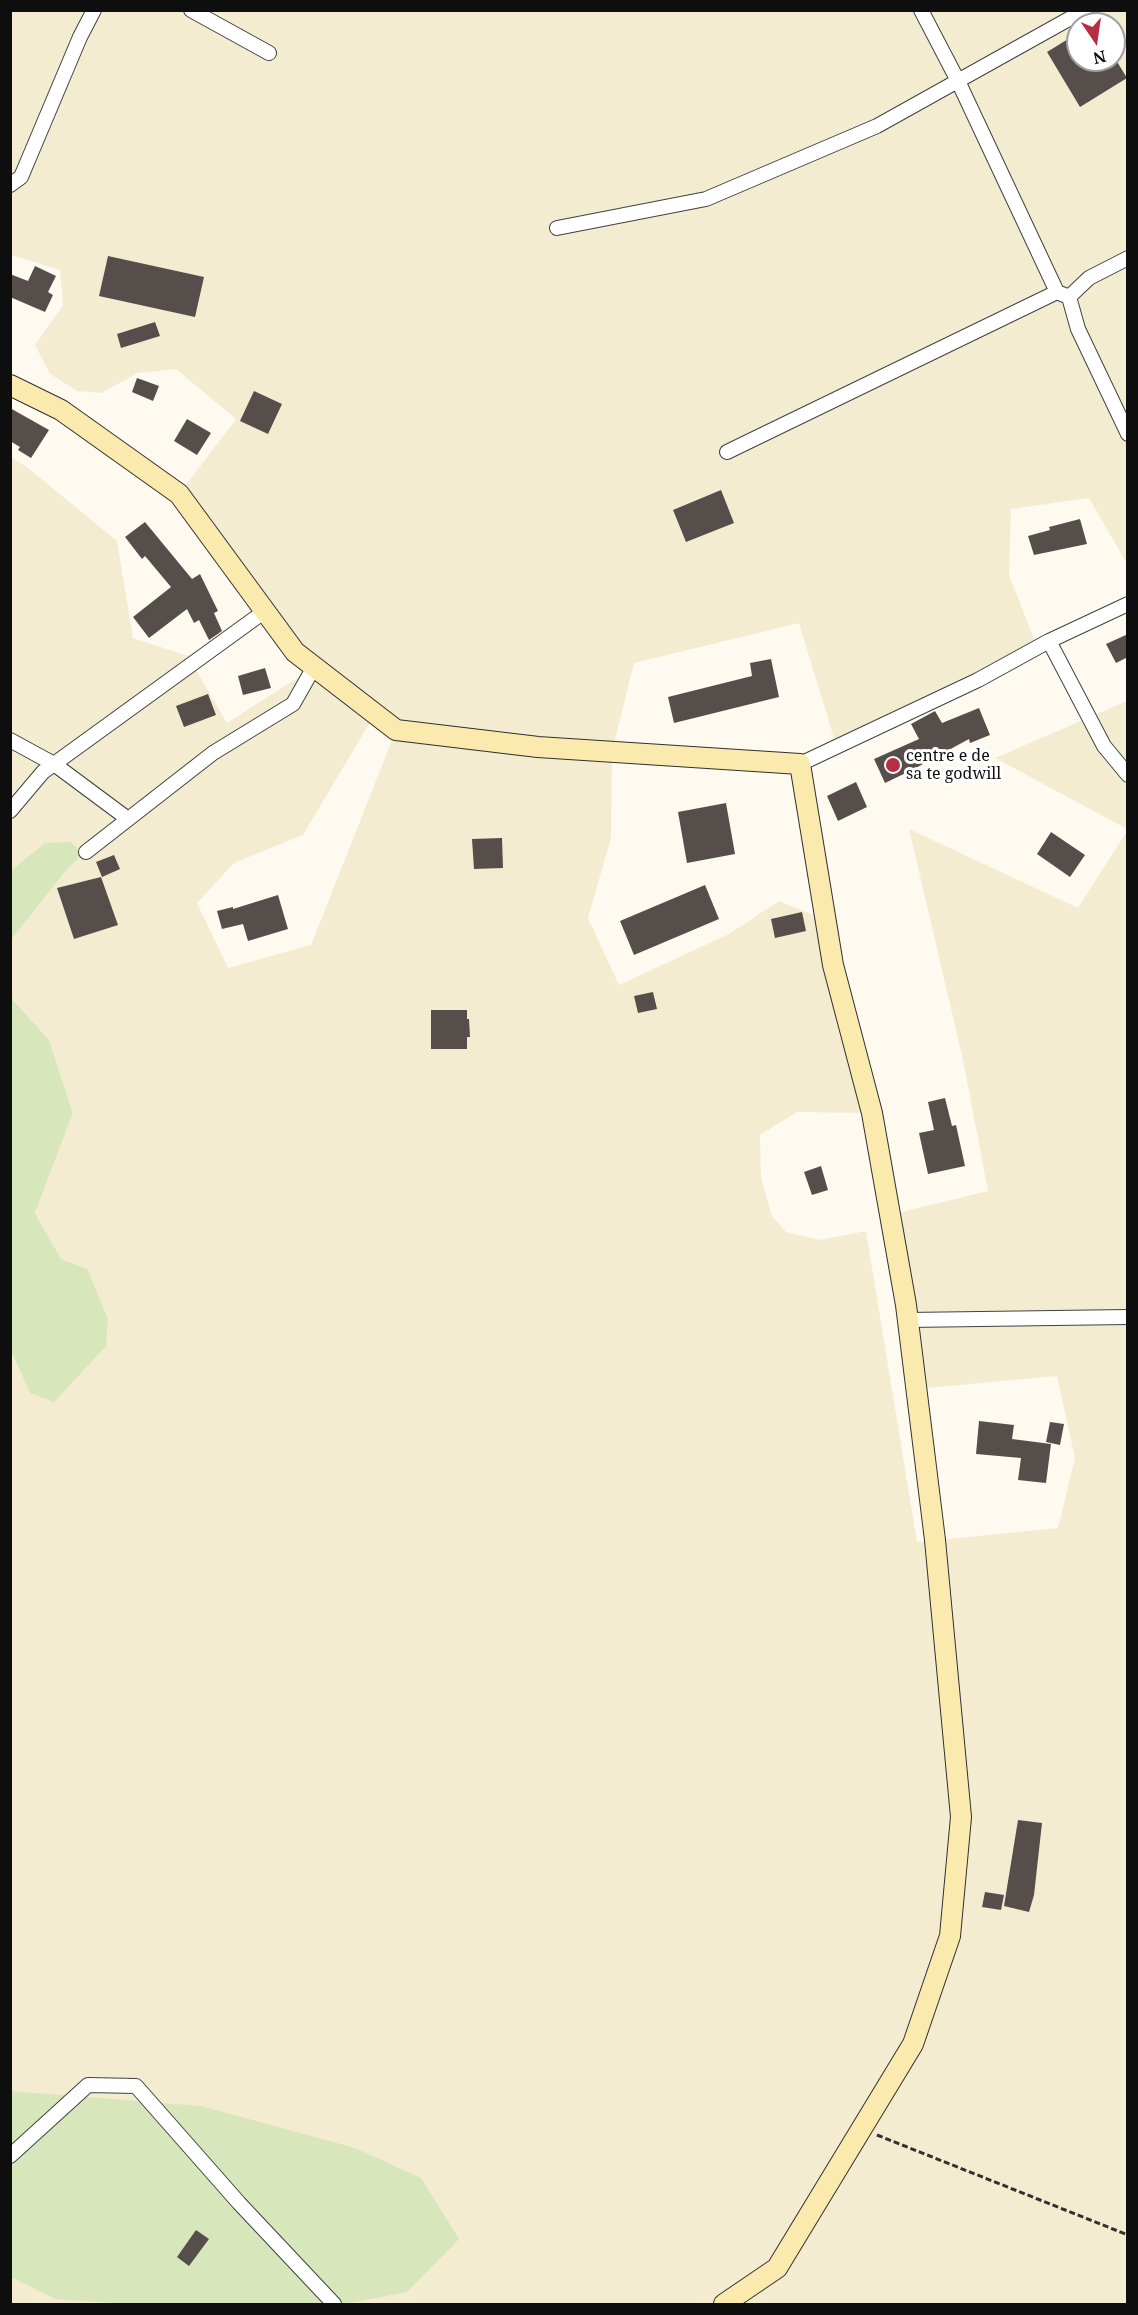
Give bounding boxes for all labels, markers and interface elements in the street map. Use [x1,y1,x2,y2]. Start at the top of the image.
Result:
north arrow [1066,12,1126,72]
text: N [1091,45,1108,70]
place label: centre e de sa te godwill [906,746,1001,784]
marker: centre e de sa te godwill [884,756,902,774]

